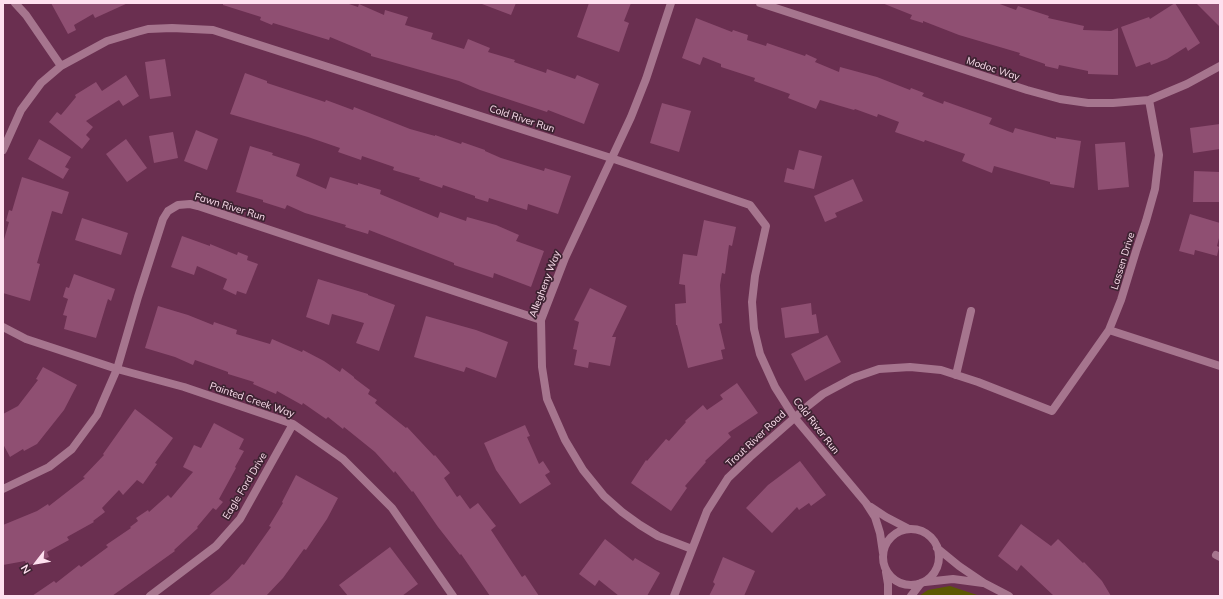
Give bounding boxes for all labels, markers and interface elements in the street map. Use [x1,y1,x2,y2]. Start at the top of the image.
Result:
street label: Modoc Way [965,55,1021,83]
street label: Cold River Run [488,103,556,135]
street label: Fawn River Run [193,191,267,223]
street label: Lassen Drive [1109,231,1137,291]
street label: Allegheny Way [527,249,563,319]
street label: Painted Creek Way [208,380,296,420]
street label: Cold River Run [790,396,842,456]
street label: Trout River Road [724,408,788,470]
street label: Eagle Ford Drive [220,450,270,522]
north arrow [16,543,56,583]
text: N [18,562,34,576]

